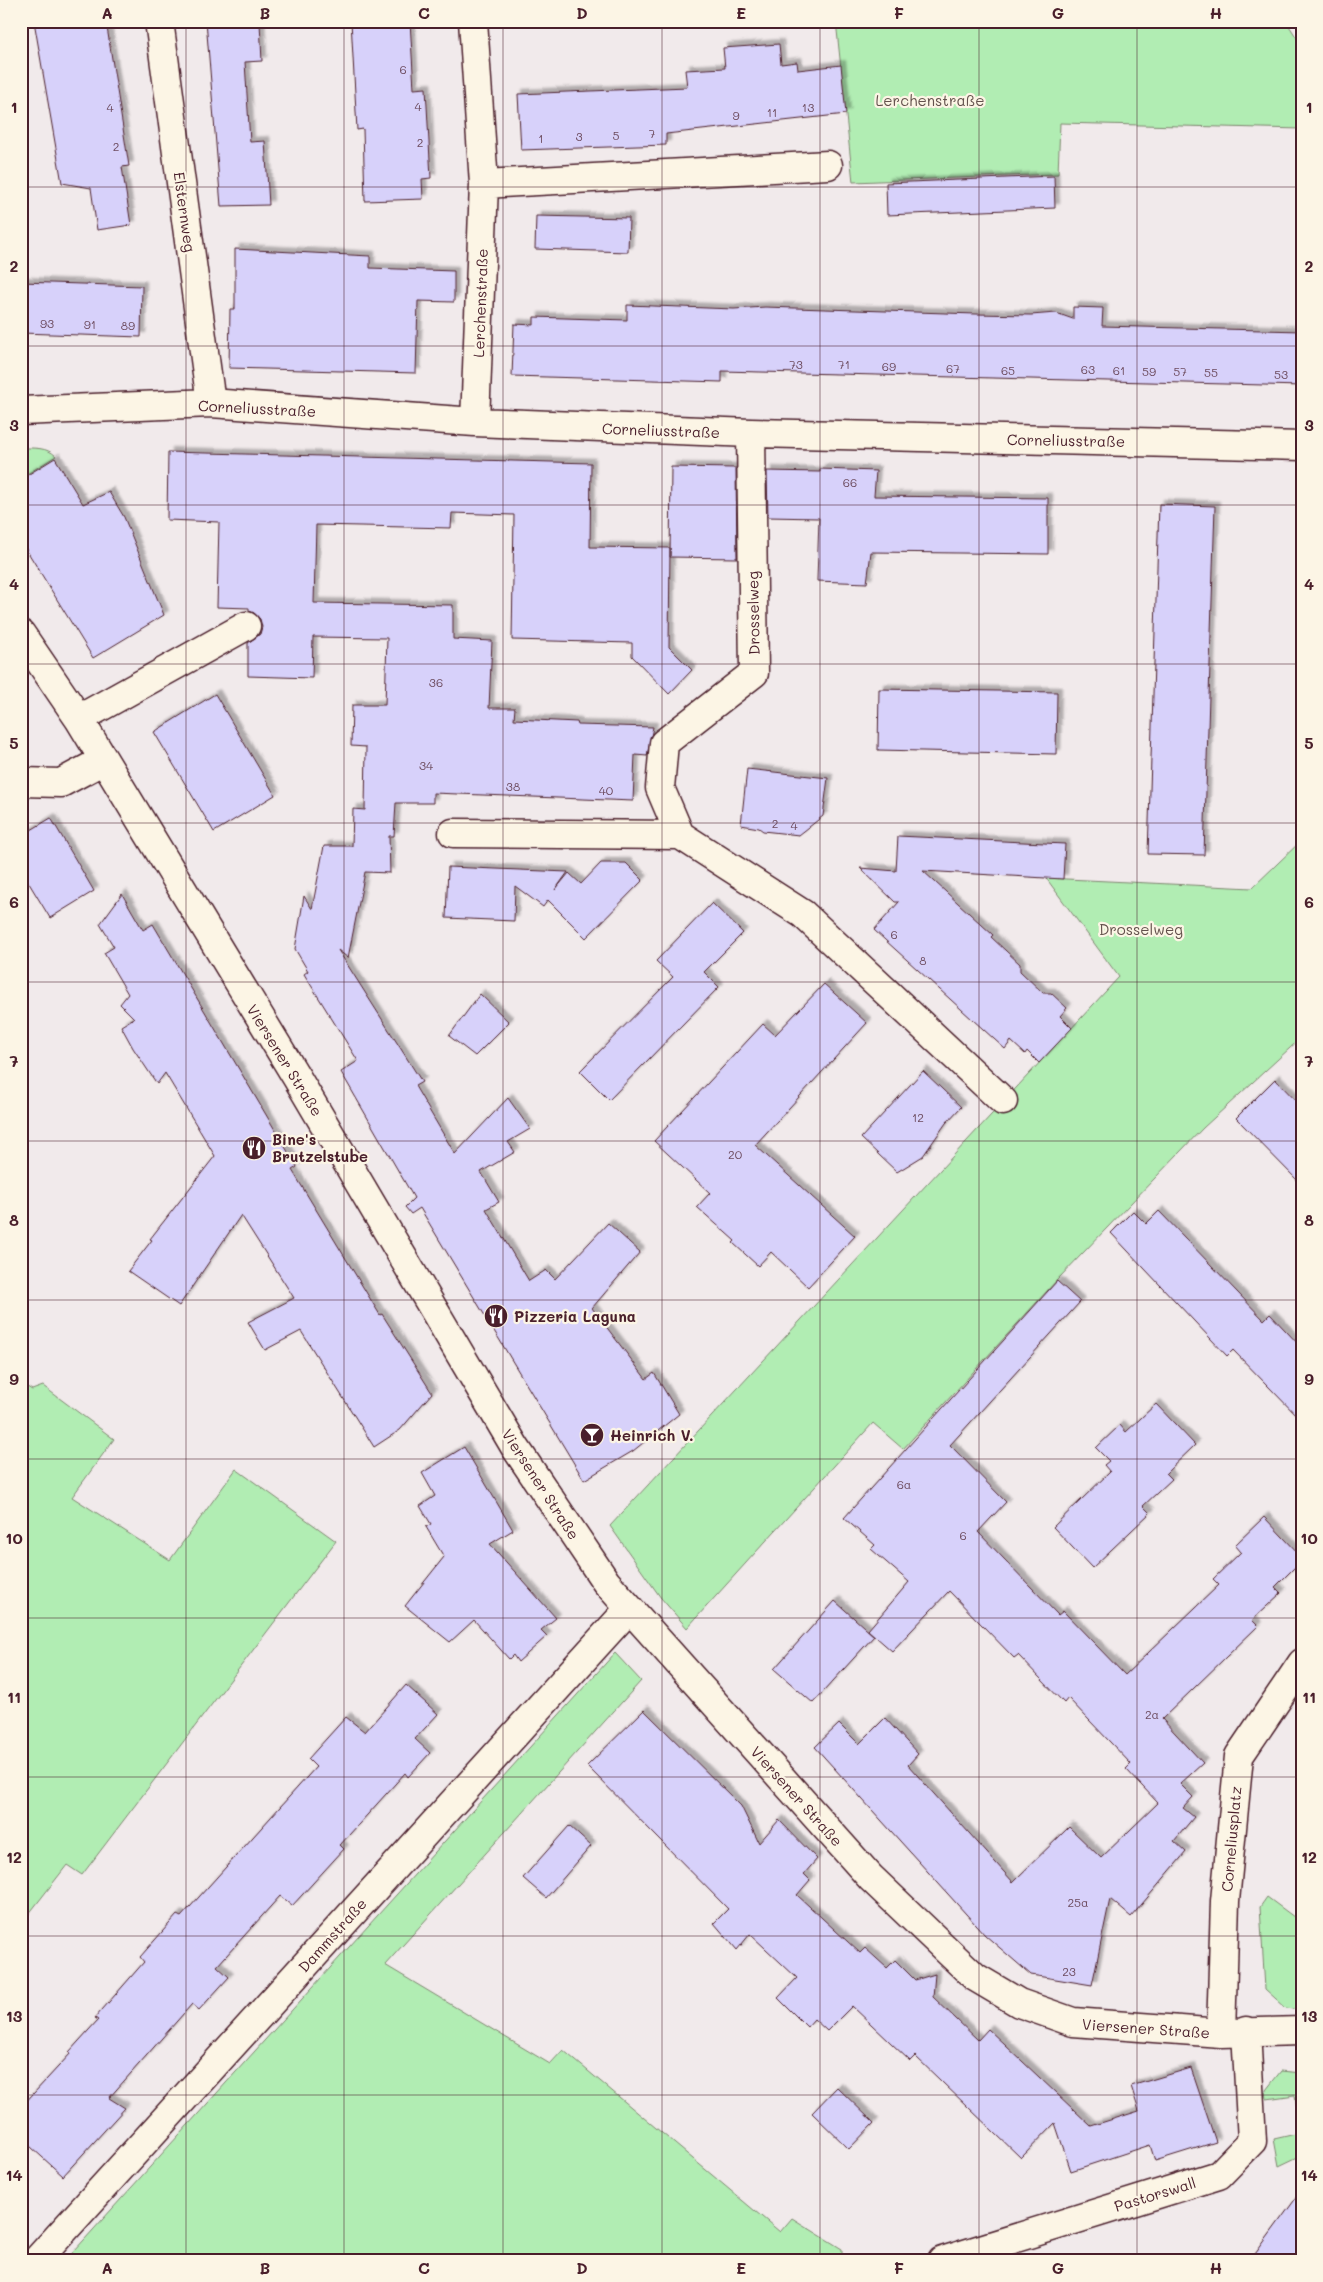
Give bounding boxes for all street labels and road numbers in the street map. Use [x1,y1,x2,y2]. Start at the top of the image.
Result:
street label: Elsternweg [169,170,201,254]
street label: Lerchenstraße [468,248,492,358]
street label: Corneliusstraße [197,395,317,421]
street label: Corneliusstraße [602,418,720,442]
street label: Corneliusstraße [1007,429,1125,451]
street label: Drosselweg [742,571,764,655]
street label: Viersener Straße [243,1000,327,1120]
street label: Viersener Straße [498,1425,584,1543]
street label: Viersener Straße [747,1742,847,1850]
street label: Corneliusplatz [1216,1785,1246,1893]
street label: Dammstraße [293,1894,371,1976]
street label: Viersener Straße [1081,2014,1211,2042]
street label: Pastorswall [1112,2172,1198,2216]

